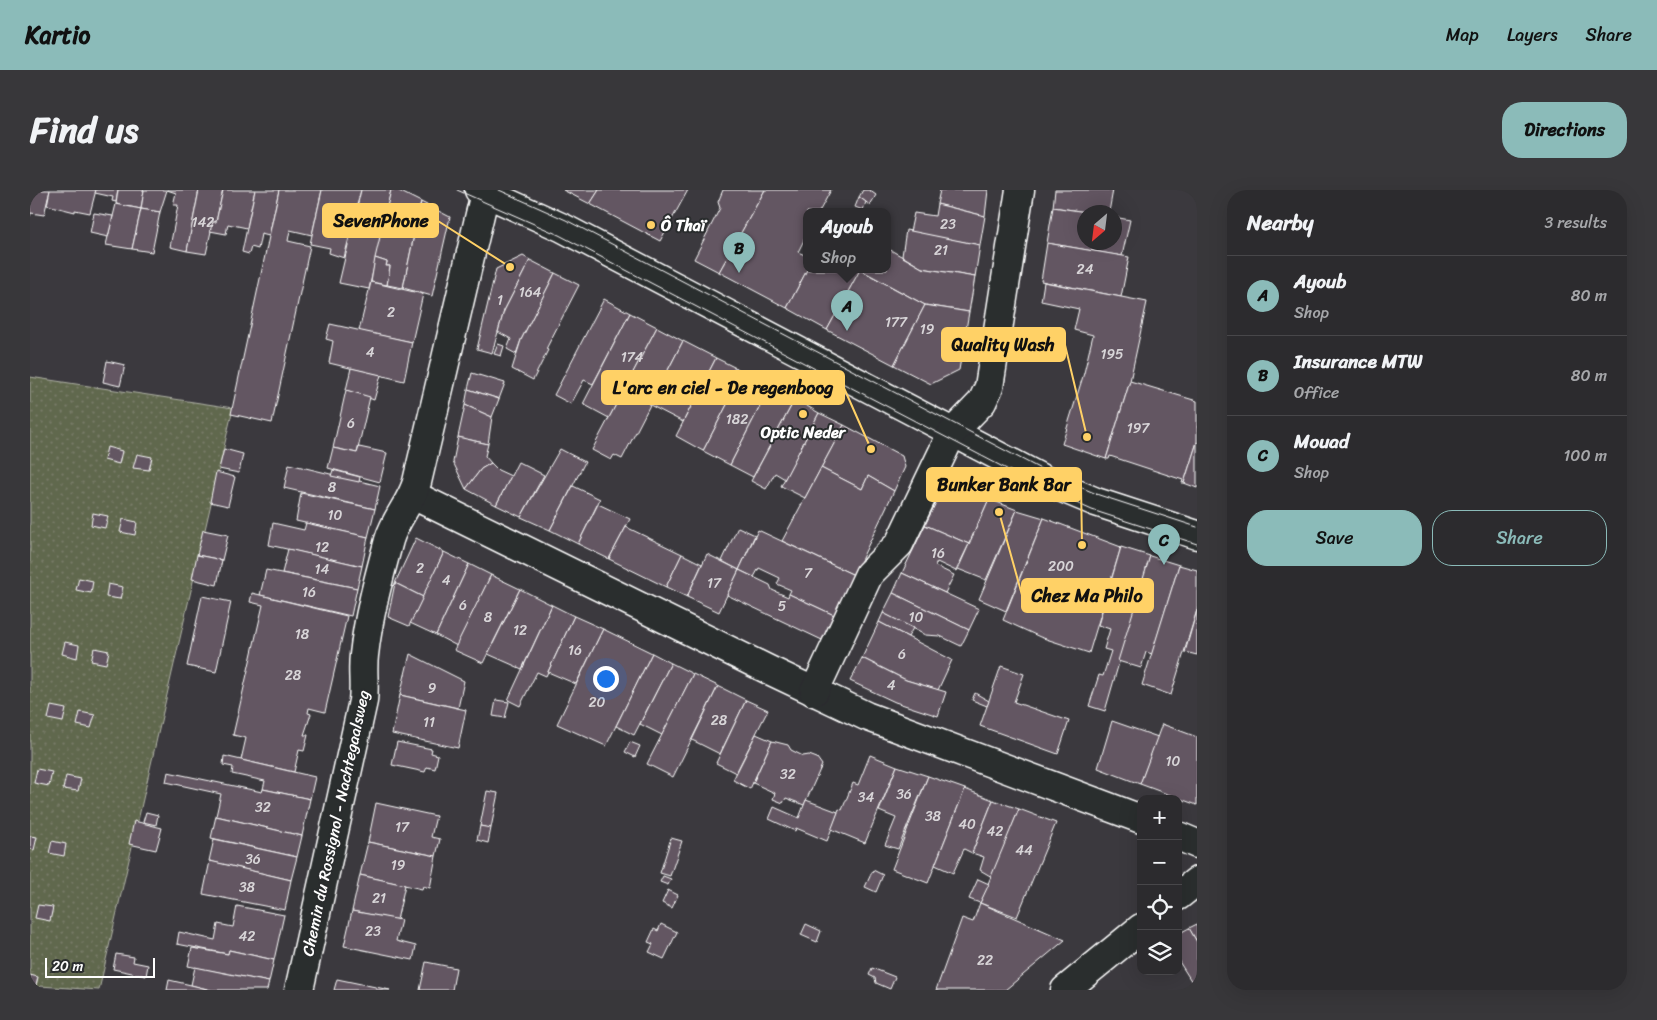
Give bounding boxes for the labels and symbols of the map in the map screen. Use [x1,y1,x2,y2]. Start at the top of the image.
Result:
callout: SevenPhone [323,204,438,237]
text: SevenPhone [332,205,430,237]
north arrow [1077,205,1122,250]
house number: 142 [192,210,214,235]
place label: Ô Thaï [660,211,708,240]
house number: 23 [940,212,956,237]
marker: Ô Thaï [645,219,657,231]
pin: B [723,232,755,273]
house number: 21 [934,238,948,263]
house number: 24 [1077,257,1094,282]
house number: 164 [519,280,542,305]
house number: 1 [497,288,503,313]
pin: A [831,290,863,331]
house number: 2 [387,300,395,325]
house number: 177 [885,310,908,335]
house number: 19 [920,317,935,342]
callout: Quality Wash [942,328,1065,361]
text: Quality Wash [952,329,1055,361]
house number: 4 [366,340,375,365]
house number: 195 [1100,342,1124,367]
house number: 174 [621,345,644,370]
callout: L'arc en ciel - De regenboog [602,371,844,404]
text: L'arc en ciel - De regenboog [613,372,833,404]
house number: 182 [726,407,748,432]
marker: Optic Neder [797,408,809,420]
house number: 6 [347,411,355,436]
house number: 197 [1127,416,1150,441]
place label: Optic Neder [760,418,847,447]
callout: Bunker Bank Bar [927,468,1081,501]
text: Bunker Bank Bar [937,469,1073,501]
house number: 8 [328,475,337,500]
house number: 10 [328,503,343,528]
pin: C [1148,524,1180,565]
house number: 12 [315,535,329,560]
house number: 16 [931,541,945,566]
house number: 200 [1048,554,1074,579]
house number: 2 [416,556,424,581]
house number: 14 [315,557,330,582]
house number: 7 [804,561,813,586]
house number: 4 [442,568,451,593]
house number: 17 [707,571,722,596]
callout: Chez Ma Philo [1022,579,1153,612]
house number: 16 [302,580,316,605]
text: Chez Ma Philo [1030,580,1143,612]
house number: 6 [459,593,467,618]
house number: 5 [778,594,787,619]
house number: 8 [484,605,493,630]
house number: 10 [909,605,924,630]
house number: 12 [513,618,527,643]
house number: 18 [295,622,310,647]
house number: 16 [568,638,582,663]
house number: 6 [898,642,906,667]
house number: 28 [285,663,302,688]
your location [593,666,619,692]
house number: 4 [887,673,896,698]
house number: 9 [428,676,437,701]
street label: Chemin du Rossignol - Nachtegaalsweg [293,687,378,959]
house number: 20 [589,690,606,715]
house number: 28 [711,708,728,733]
house number: 11 [423,710,435,735]
house number: 10 [1166,749,1181,774]
house number: 32 [780,762,796,787]
house number: 36 [896,782,912,807]
house number: 34 [858,785,874,810]
house number: 32 [255,795,271,820]
house number: 38 [925,804,942,829]
house number: 40 [958,812,976,837]
house number: 17 [395,815,410,840]
house number: 42 [987,819,1003,844]
house number: 44 [1015,838,1033,863]
house number: 36 [245,847,261,872]
house number: 19 [391,853,406,878]
house number: 38 [239,875,256,900]
house number: 21 [372,886,386,911]
house number: 23 [365,919,381,944]
house number: 42 [239,924,255,949]
house number: 22 [977,948,993,973]
scale bar [45,955,155,978]

